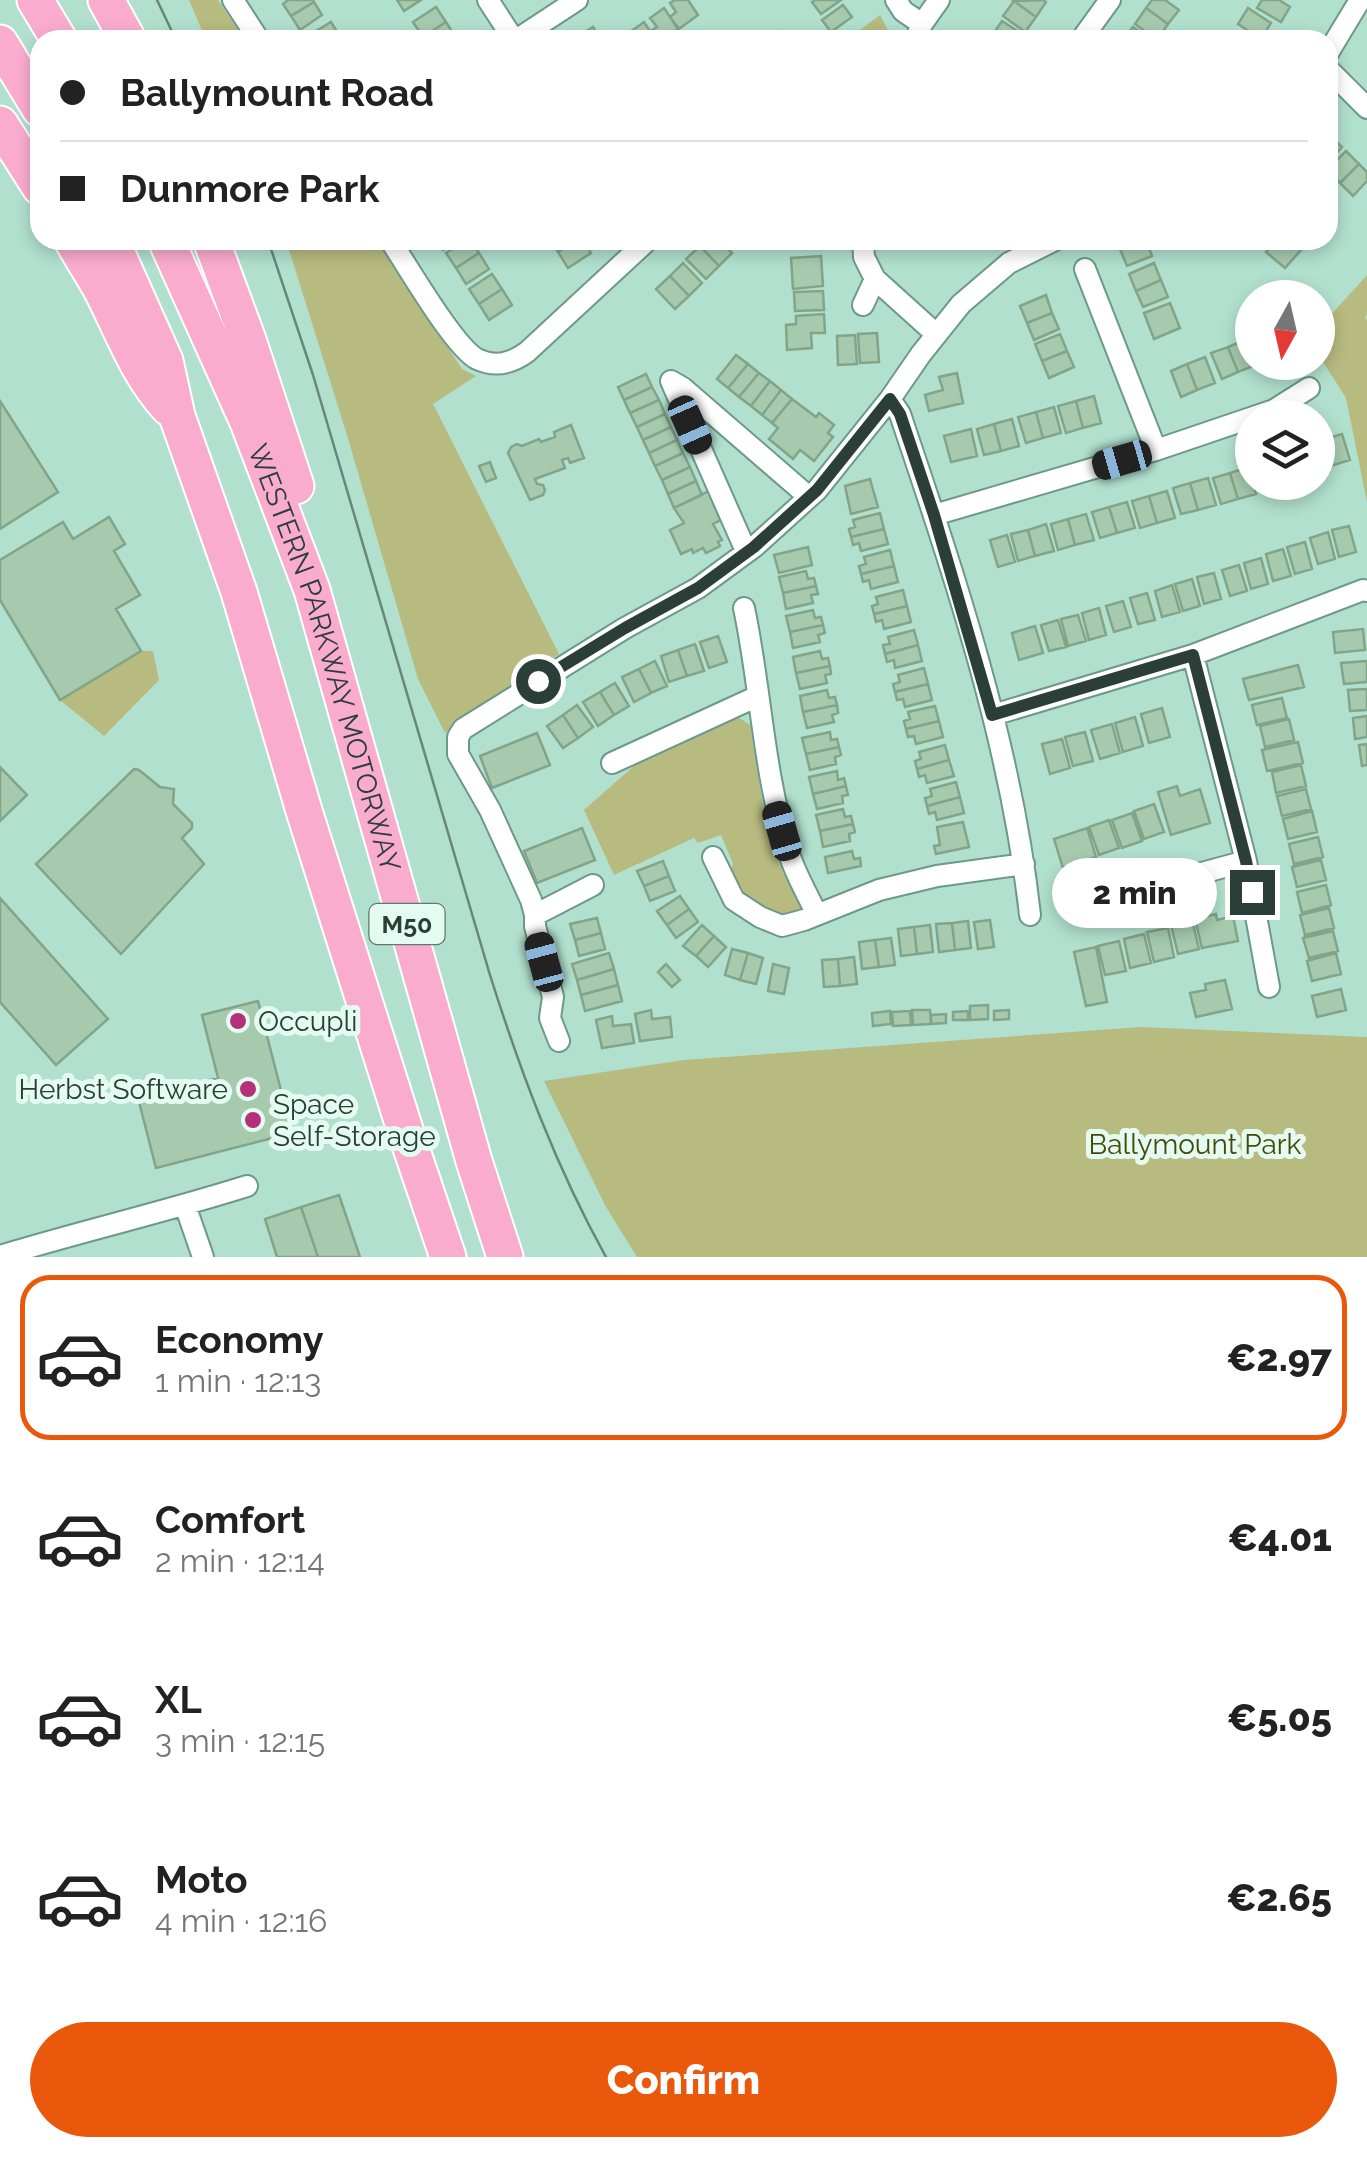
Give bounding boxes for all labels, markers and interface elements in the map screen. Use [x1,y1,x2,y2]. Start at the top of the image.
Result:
text: Ballymount Road [120,70,434,115]
text: Dunmore Park [120,166,380,211]
north arrow [1235,280,1335,380]
map controls [1235,280,1335,500]
car [664,391,716,459]
button: layers [1235,400,1335,500]
car [1089,437,1155,483]
street label: WESTERN PARKWAY MOTORWAY [241,439,408,876]
route start [516,659,561,704]
car [759,798,805,864]
callout: 2 min [1052,857,1217,927]
route end [1230,870,1275,915]
text: 2 min [1092,874,1177,911]
road number: M50 [370,904,444,944]
car [522,929,566,995]
place label: Occupli [258,1005,357,1038]
marker: Occupli [227,1010,249,1032]
place label: Herbst Software [18,1073,228,1106]
marker: Herbst Software [237,1078,259,1100]
place label: Space Self-Storage [273,1088,436,1153]
marker: Space Self-Storage [242,1109,264,1131]
park label: Ballymount Park [1089,1128,1302,1161]
icon: car [35,1313,125,1403]
text: Economy [155,1317,324,1362]
text: €2.97 [1226,1335,1332,1380]
text: 1 min · 12:13 [155,1362,321,1399]
icon: car [35,1493,125,1583]
text: Comfort [155,1497,305,1542]
text: €4.01 [1228,1515,1332,1560]
text: 2 min · 12:14 [155,1542,325,1579]
icon: car [35,1673,125,1763]
text: XL [155,1677,202,1722]
text: €5.05 [1227,1695,1332,1740]
text: 3 min · 12:15 [155,1722,325,1759]
icon: car [35,1853,125,1943]
text: Moto [155,1857,248,1902]
text: €2.65 [1226,1875,1332,1920]
text: 4 min · 12:16 [155,1902,327,1939]
button: Confirm [30,2022,1337,2137]

